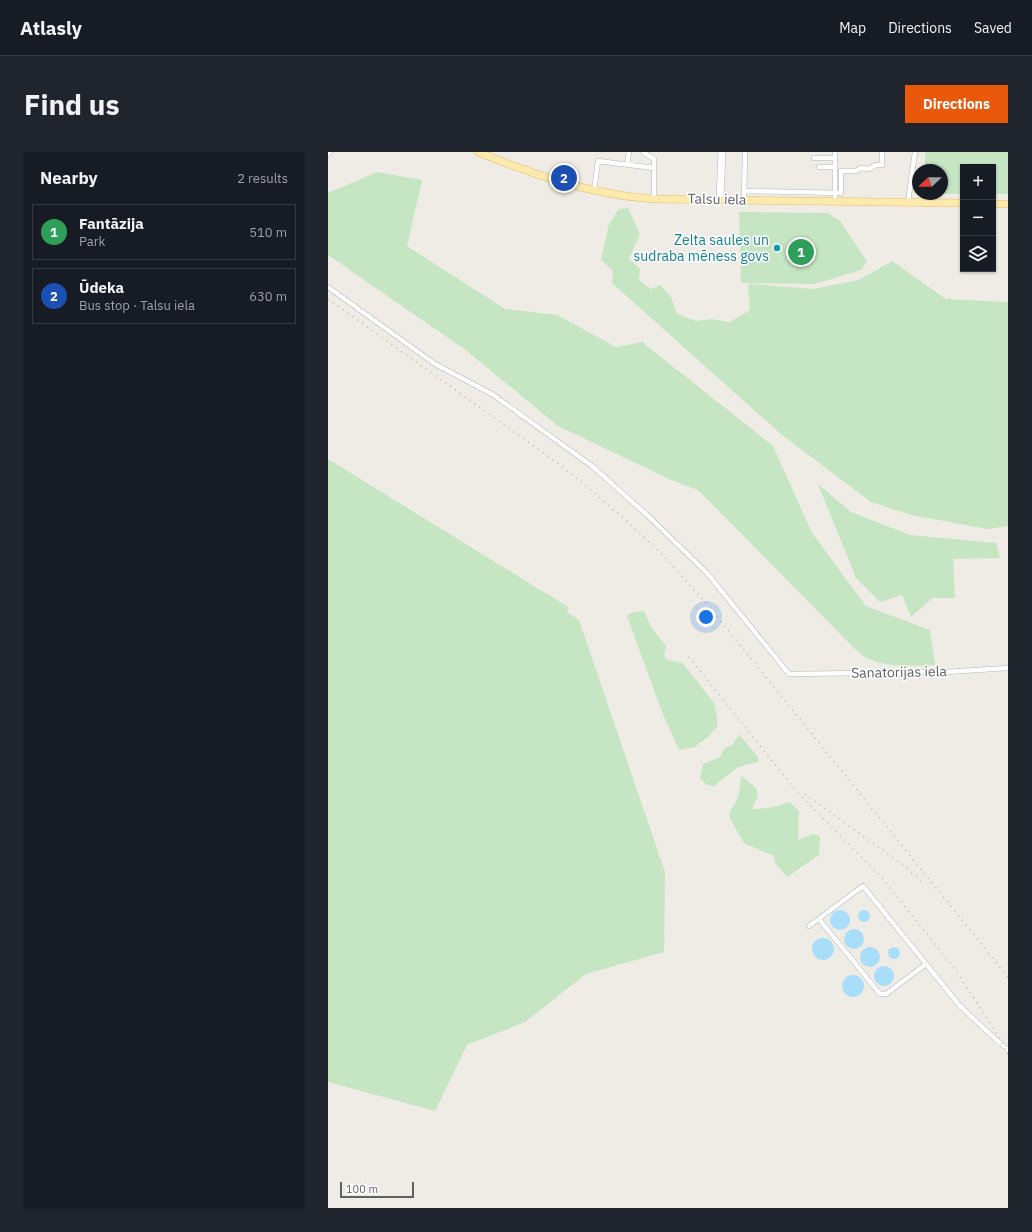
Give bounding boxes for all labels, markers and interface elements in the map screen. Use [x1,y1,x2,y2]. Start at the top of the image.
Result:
text: Atlasly [20,16,82,40]
text: Map [839,19,866,37]
text: Directions [888,19,952,37]
text: Saved [974,19,1012,37]
button: Directions [905,85,1008,123]
text: Find us [24,86,120,123]
pin: 2 [551,163,577,193]
north arrow [912,164,948,200]
map controls [960,164,996,272]
button: + [960,164,996,200]
text: Nearby [40,167,98,189]
text: 2 results [237,170,288,187]
street label: Talsu iela [687,189,747,209]
button: − [960,200,996,236]
text: Fantāzija [79,214,144,233]
text: 1 [50,224,58,241]
text: 510 m [249,224,287,241]
place label: Zelta saules un sudraba mēness govs [634,231,769,265]
text: Park [79,233,105,250]
button: layers [960,236,996,272]
pin: 1 [788,237,814,267]
marker: Zelta saules un sudraba mēness govs [772,243,782,253]
text: Ūdeka [79,278,124,297]
text: 2 [50,288,58,305]
text: 630 m [249,288,287,305]
text: Bus stop · Talsu iela [79,297,195,314]
your location [696,607,716,627]
street label: Sanatorijas iela [851,662,948,682]
scale bar [340,1180,414,1199]
text: 100 m [346,1182,378,1196]

